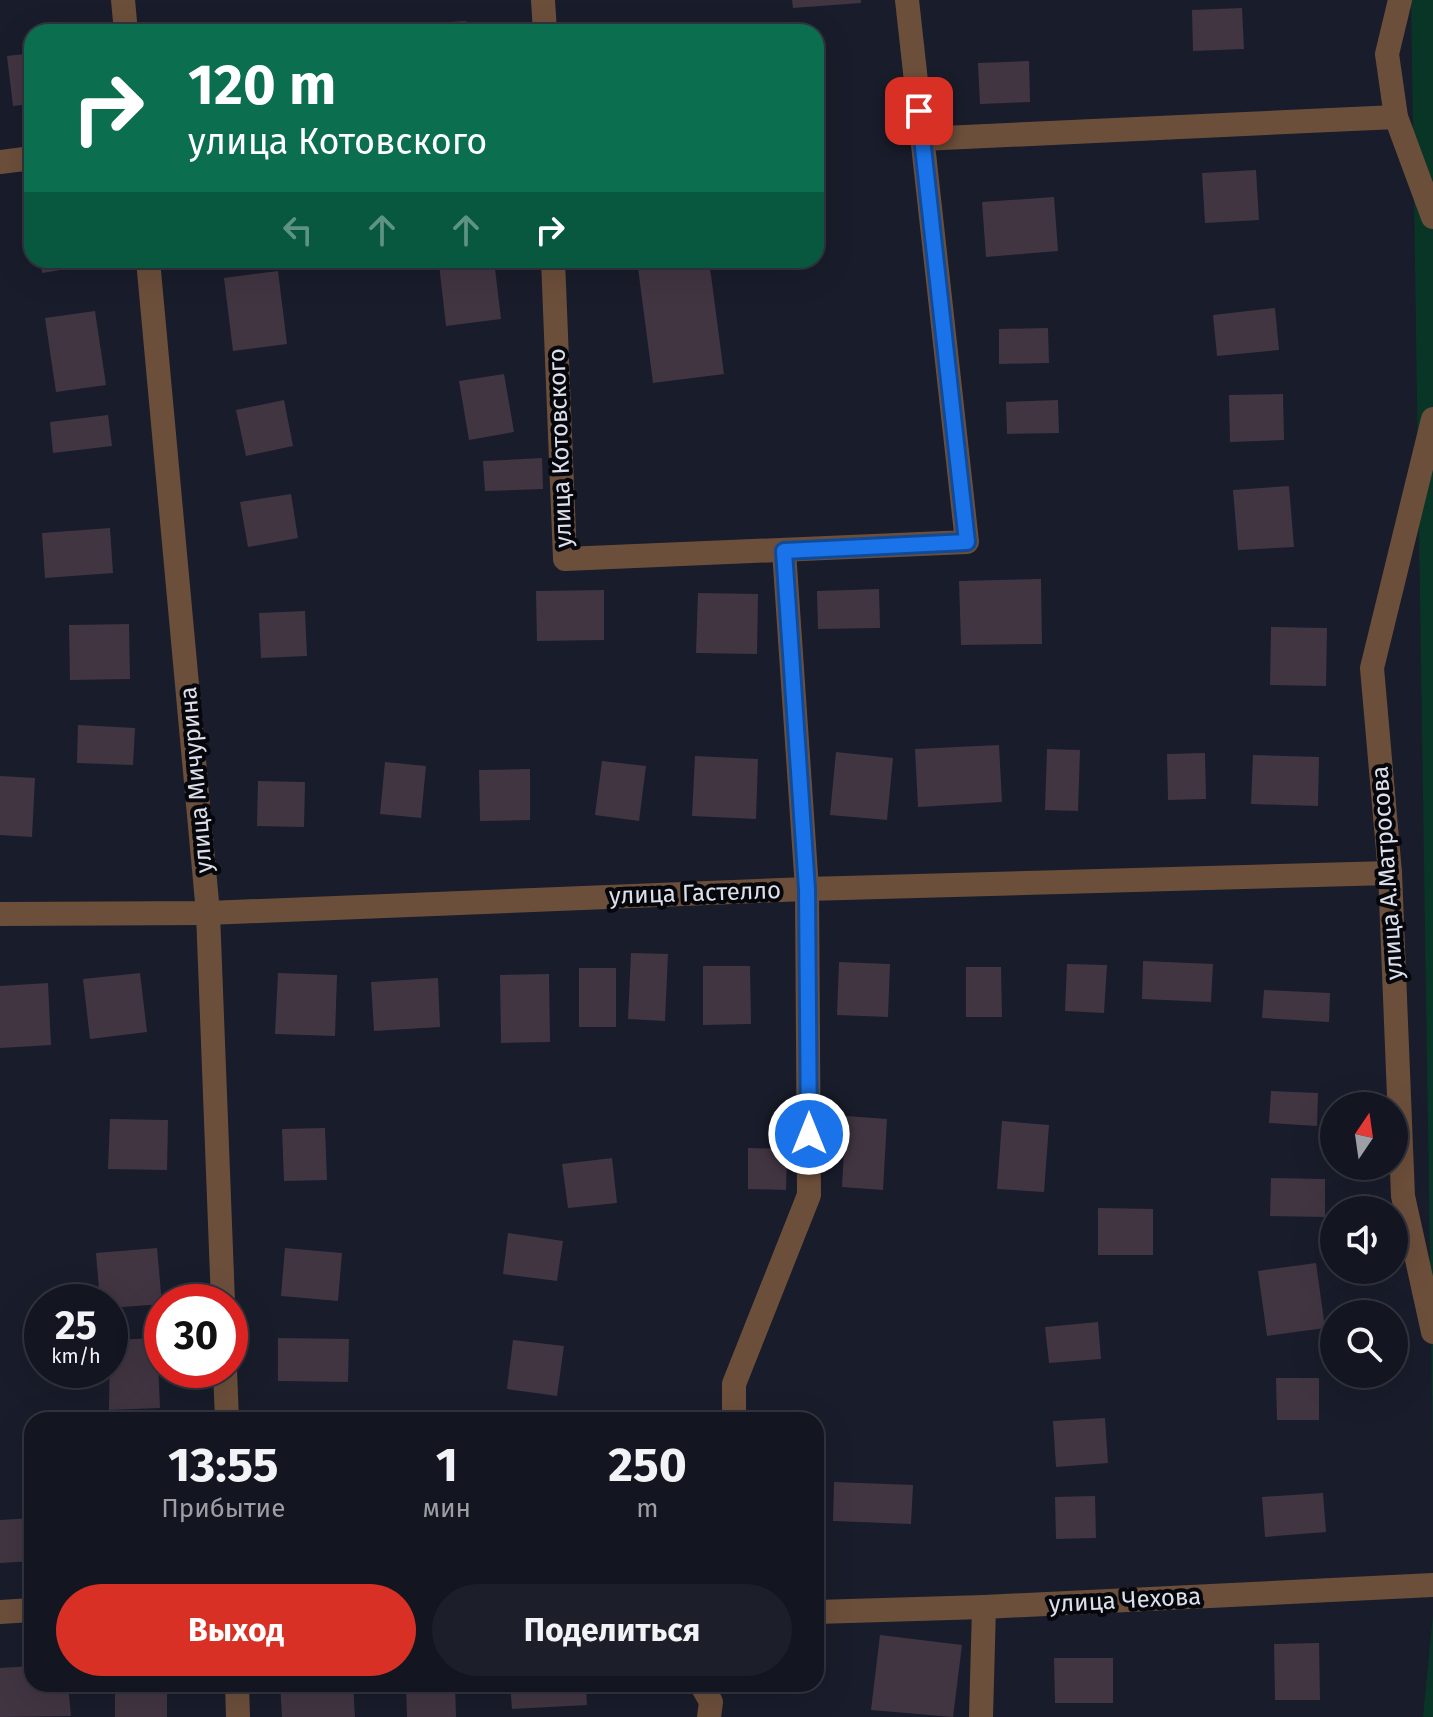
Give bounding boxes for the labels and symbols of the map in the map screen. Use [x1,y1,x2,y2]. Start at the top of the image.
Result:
pin [885,77,953,145]
street label: улица Котовского [543,348,577,548]
street label: улица Мичурина [174,685,218,875]
street label: улица А.Матросова [1366,765,1408,981]
street label: улица Гастелло [608,876,782,910]
position arrow [767,1092,851,1176]
north arrow [1320,1092,1408,1180]
speed limit sign: 30 [144,1284,248,1388]
street label: улица Чехова [1048,1582,1202,1618]

